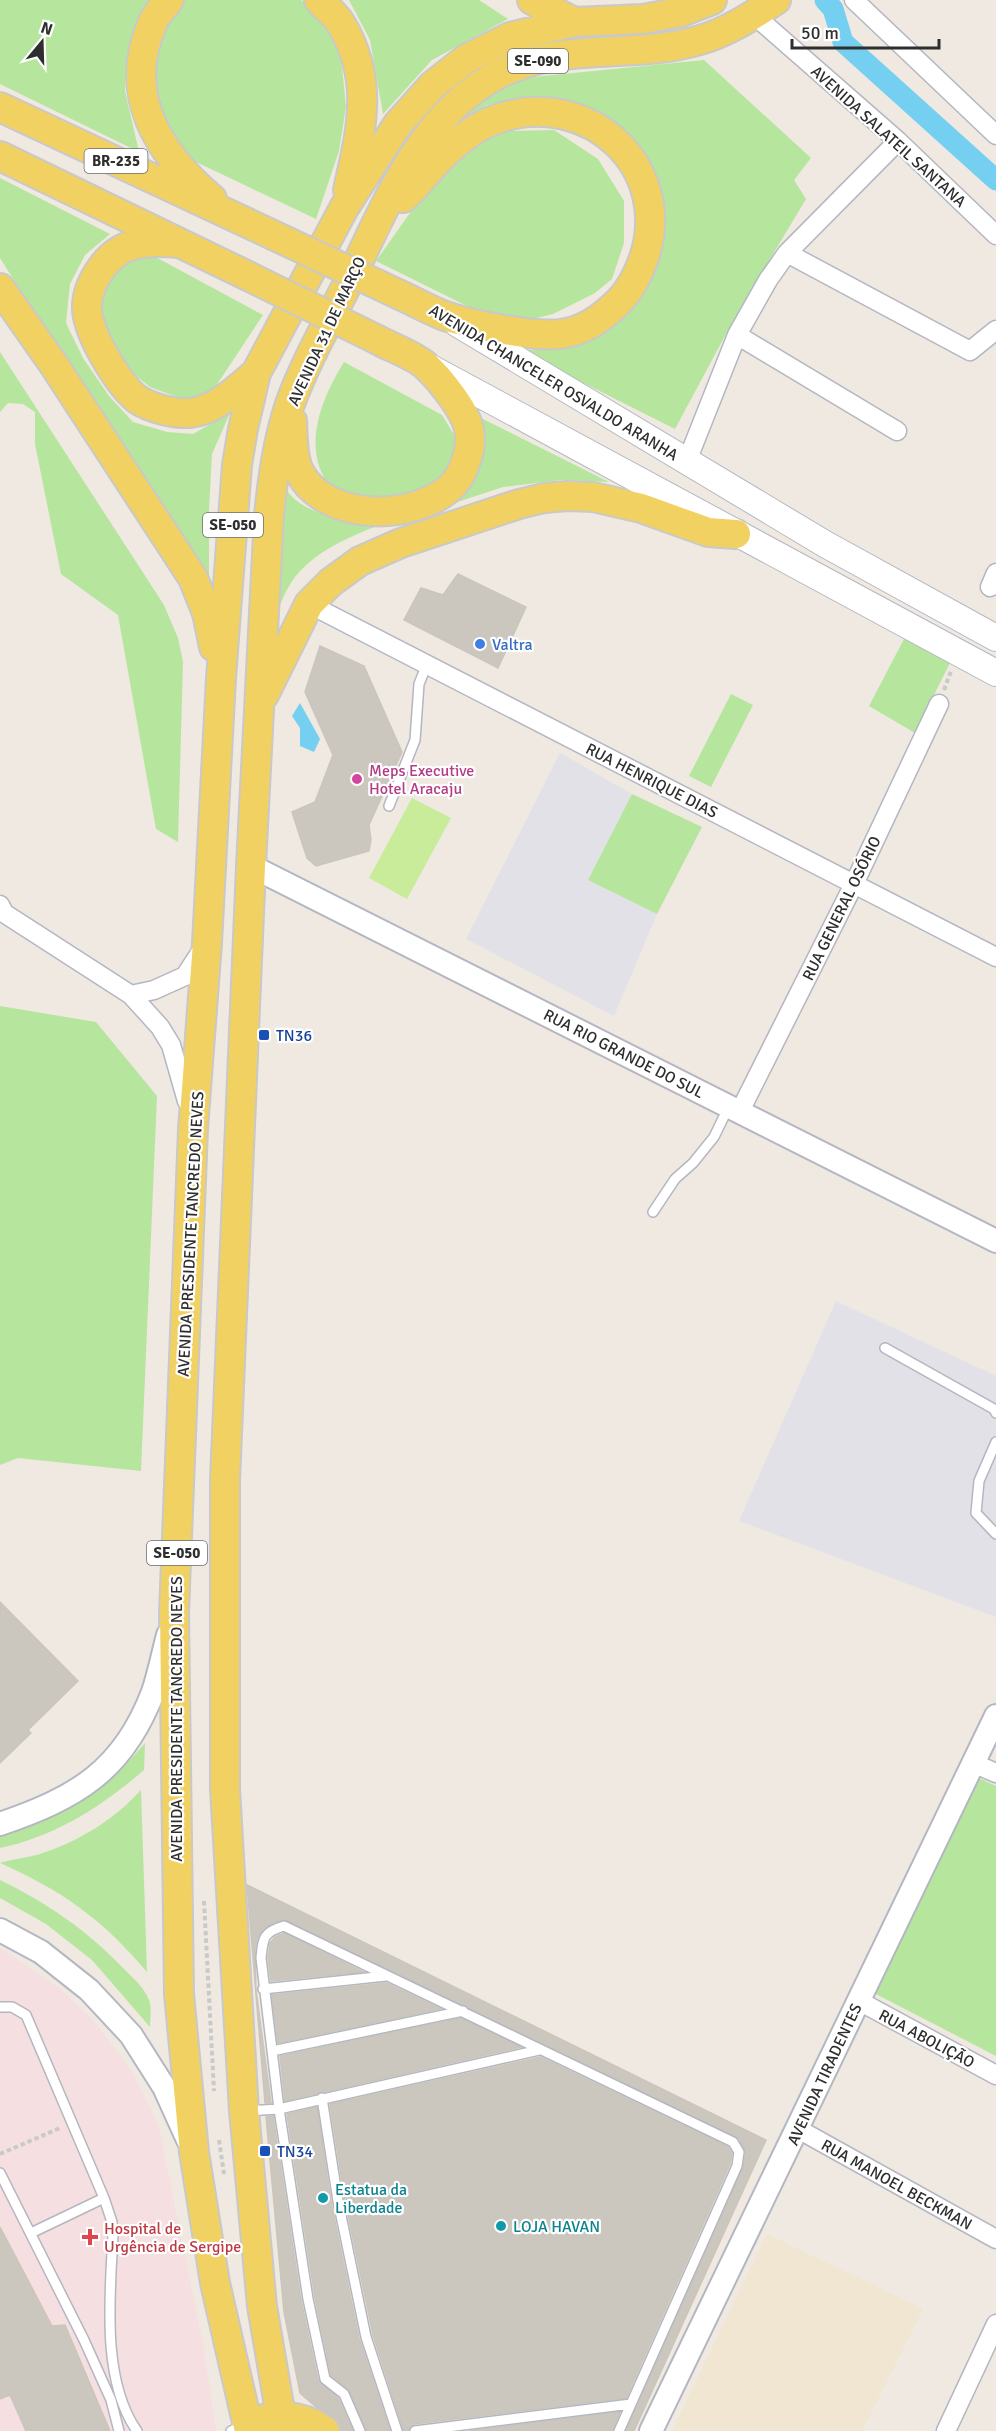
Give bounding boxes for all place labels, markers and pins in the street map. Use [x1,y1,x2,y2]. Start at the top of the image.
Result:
place label: Valtra [492,635,533,655]
marker: Valtra [473,637,487,651]
place label: Meps Executive Hotel Aracaju [369,761,474,799]
marker: Meps Executive Hotel Aracaju [350,772,364,786]
place label: TN36 [276,1026,312,1046]
marker: TN36 [257,1028,271,1042]
place label: TN34 [277,2142,313,2162]
marker: TN34 [258,2144,272,2158]
place label: Estatua da Liberdade [335,2180,407,2218]
marker: Estatua da Liberdade [316,2191,330,2205]
place label: LOJA HAVAN [513,2217,600,2237]
place label: Hospital de Urgência de Sergipe [104,2219,241,2257]
marker: LOJA HAVAN [494,2219,508,2233]
marker: Hospital de Urgência de Sergipe [81,2228,99,2246]

